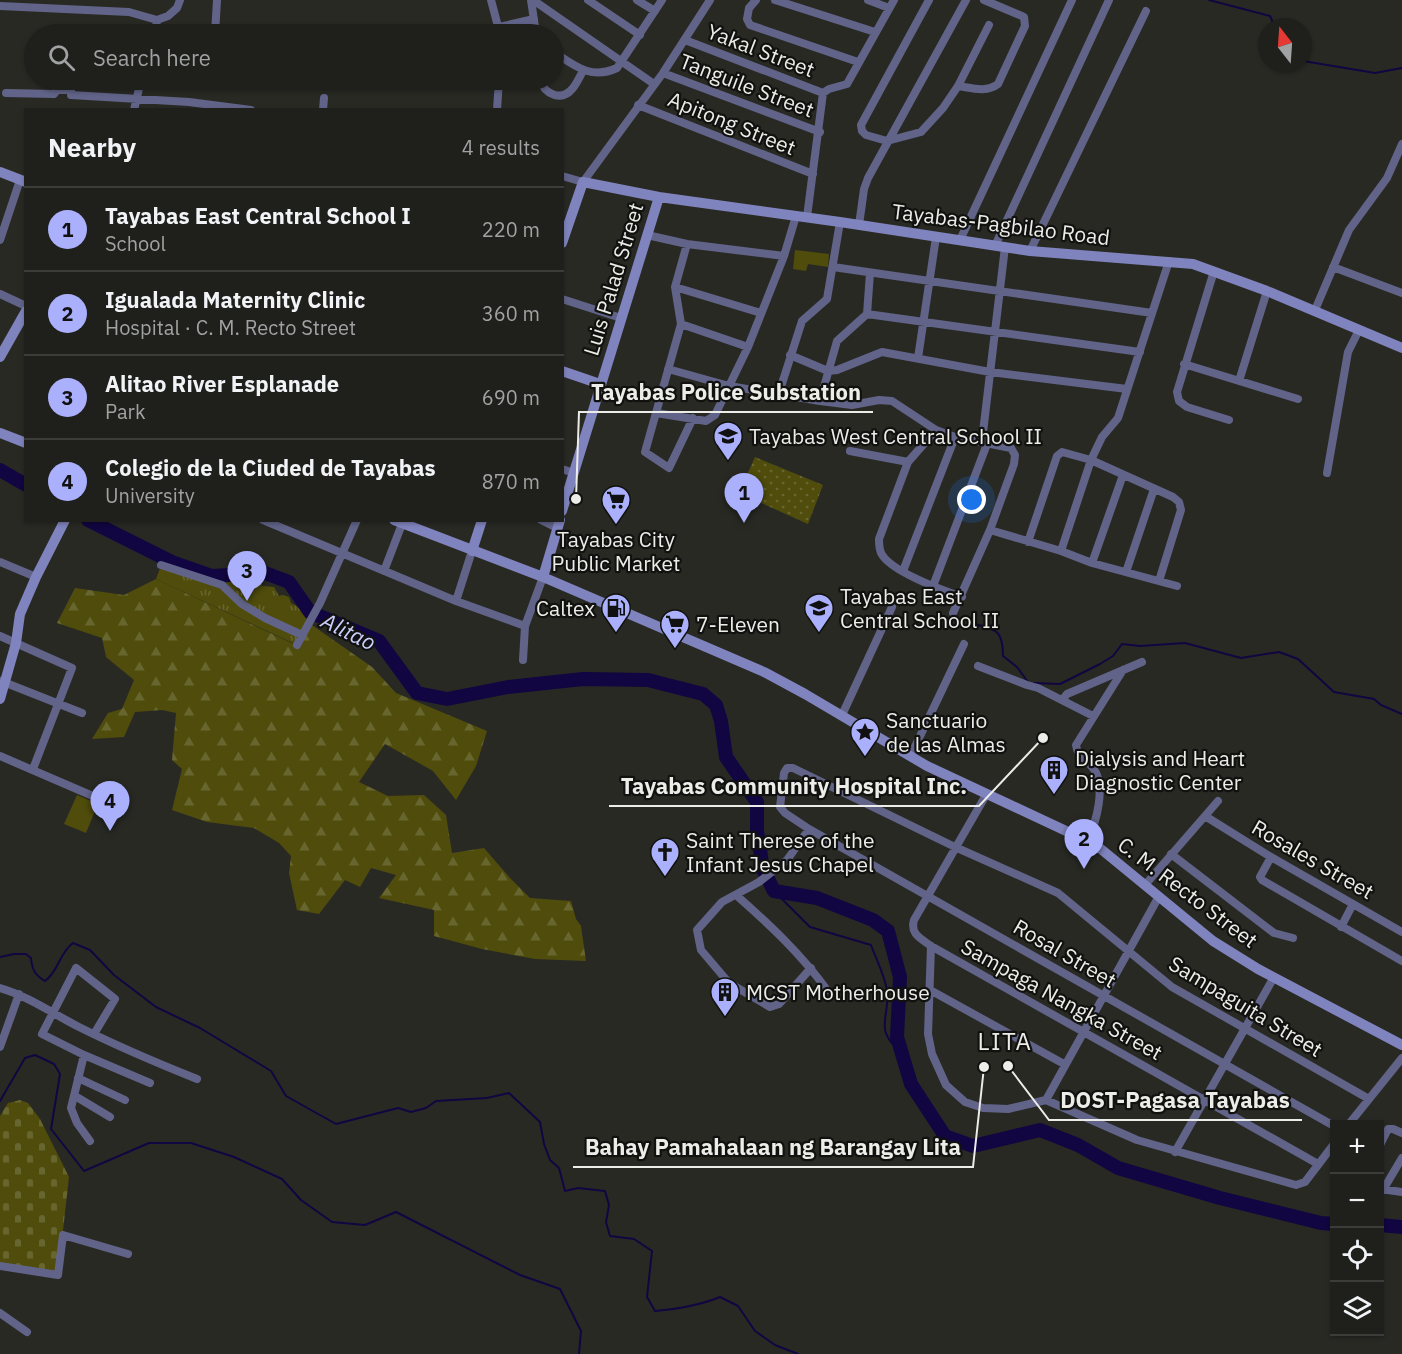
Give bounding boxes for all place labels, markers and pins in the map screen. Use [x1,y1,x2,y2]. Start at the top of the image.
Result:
callout: Tayabas Police Substation [579,372,873,412]
school or university icon: Tayabas West Central School II [712,420,744,462]
place label: Tayabas West Central School II [749,422,1042,450]
pin: 1 [724,474,764,523]
supermarket icon: Tayabas City Public Market [600,484,632,526]
place label: Tayabas City Public Market [552,525,680,577]
pin: 3 [228,552,266,601]
place label: Tayabas East Central School II [840,582,999,634]
fuel station icon: Caltex [600,592,632,634]
school or university icon: Tayabas East Central School II [803,592,835,634]
place label: Caltex [536,594,595,622]
supermarket icon: 7-Eleven [659,608,691,650]
place label: 7-Eleven [696,610,780,638]
place label: Sanctuario de las Almas [886,706,1006,758]
place icon: Sanctuario de las Almas [849,716,881,758]
place label: Dialysis and Heart Diagnostic Center [1075,744,1245,796]
building icon: Dialysis and Heart Diagnostic Center [1038,754,1070,796]
callout: Tayabas Community Hospital Inc. [609,766,979,806]
pin: 4 [90,782,130,831]
pin: 2 [1064,820,1104,869]
place label: Saint Therese of the Infant Jesus Chapel [686,826,874,878]
church icon: Saint Therese of the Infant Jesus Chapel [649,836,681,878]
building icon: MCST Motherhouse [709,976,741,1018]
place label: MCST Motherhouse [746,978,930,1006]
callout: DOST-Pagasa Tayabas [1049,1080,1302,1120]
callout: Bahay Pamahalaan ng Barangay Lita [573,1127,973,1167]

